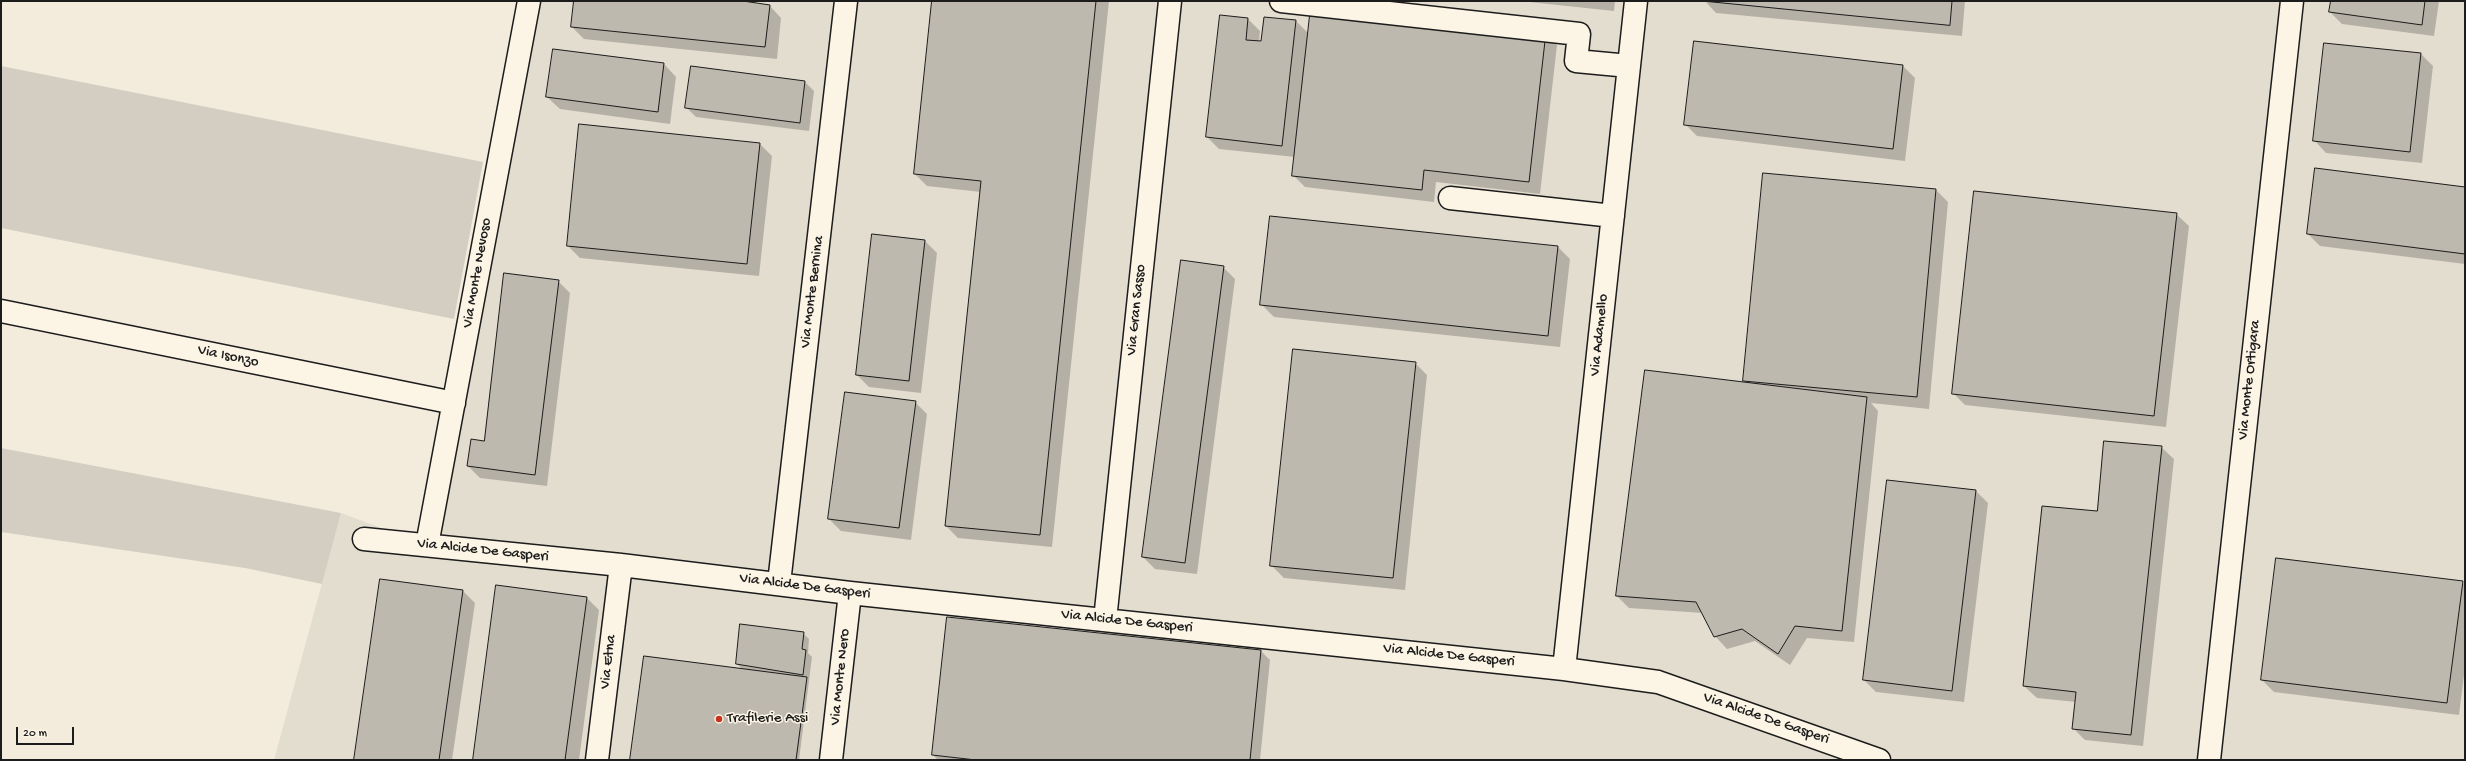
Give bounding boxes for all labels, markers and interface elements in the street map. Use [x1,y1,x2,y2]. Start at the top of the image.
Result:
street label: Via Monte Nevoso [459,217,497,329]
street label: Via Monte Bernina [797,235,829,349]
street label: Via Gran Sasso [1123,264,1151,356]
street label: Via Adamello [1587,293,1613,377]
street label: Via Monte Ortigara [2235,319,2265,441]
street label: Via Isonzo [196,342,260,372]
street label: Via Alcide De Gasperi [416,535,550,567]
street label: Via Alcide De Gasperi [738,570,872,604]
street label: Via Alcide De Gasperi [1060,606,1194,638]
street label: Via Monte Nero [827,628,855,726]
street label: Via Etna [597,634,621,690]
street label: Via Alcide De Gasperi [1382,640,1516,672]
street label: Via Alcide De Gasperi [1701,689,1831,749]
place label: Trafilerie Assi [727,710,808,728]
marker: Trafilerie Assi [714,714,724,724]
scale bar [18,719,76,745]
text: 20 m [23,727,47,741]

